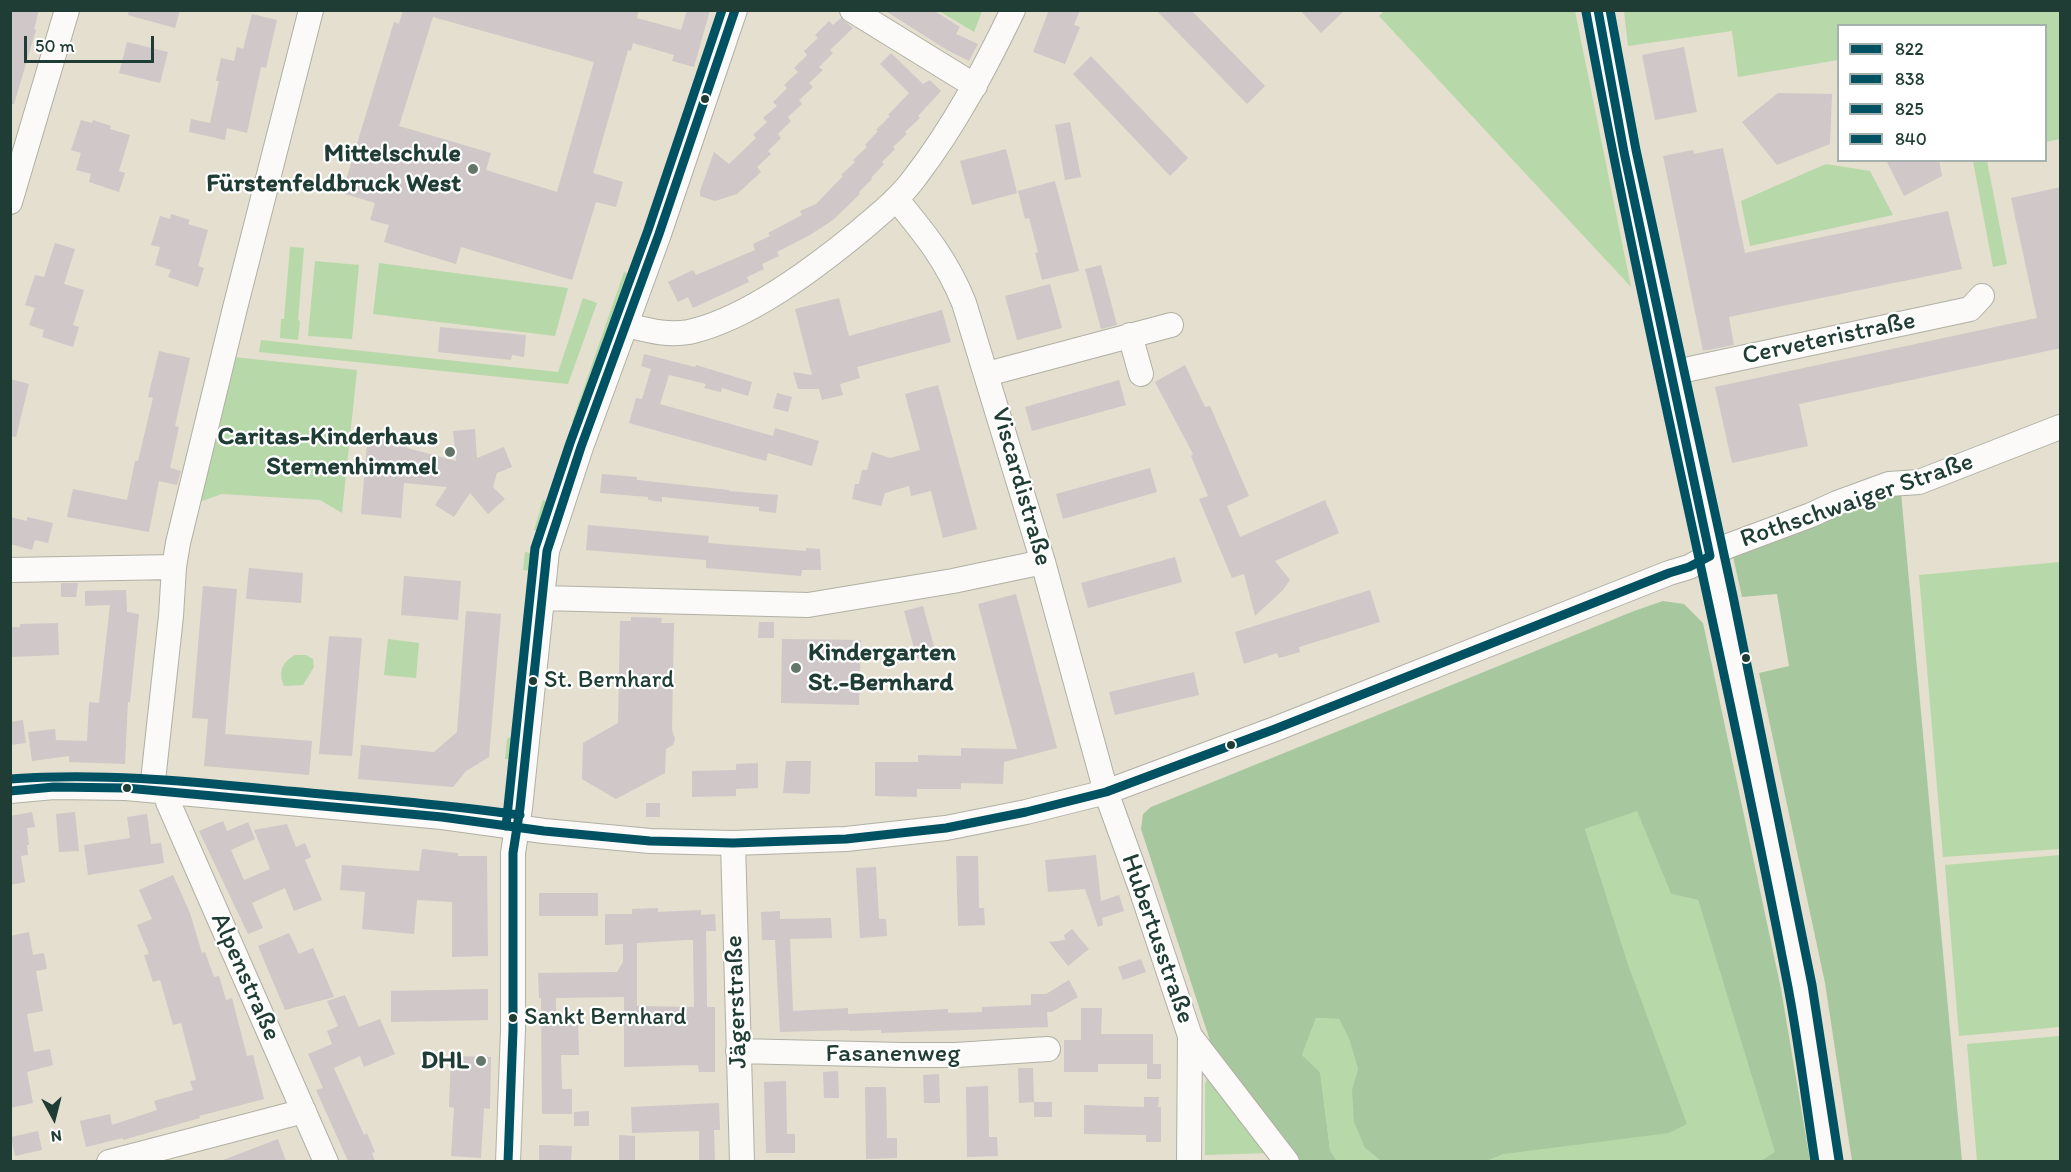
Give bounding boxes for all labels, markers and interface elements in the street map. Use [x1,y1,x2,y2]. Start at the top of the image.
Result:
scale bar [27,24,158,62]
legend [1837,24,2047,162]
text: 50 m [35,35,75,57]
text: 822 [1895,38,1924,60]
text: 838 [1895,68,1925,90]
unlabelled marker [699,93,711,105]
text: 825 [1895,98,1924,120]
text: 840 [1895,128,1927,150]
place label: Mittelschule Fürstenfeldbruck West [206,138,461,200]
marker: Mittelschule Fürstenfeldbruck West [466,162,480,176]
street label: Cerveteristraße [1740,305,1918,373]
street label: Viscardistraße [984,404,1058,570]
place label: Caritas-Kinderhaus Sternenhimmel [217,421,438,482]
marker: Caritas-Kinderhaus Sternenhimmel [443,445,457,459]
street label: Rothschwaiger Straße [1736,446,1978,556]
place label: Kindergarten St.-Bernhard [808,637,956,698]
unlabelled marker [1740,652,1752,664]
marker: Kindergarten St.-Bernhard [789,661,803,675]
place label: St. Bernhard [544,667,674,695]
marker: St. Bernhard [527,675,539,687]
unlabelled marker [1225,739,1237,751]
unlabelled marker [121,782,133,794]
street label: Hubertusstraße [1113,850,1201,1028]
street label: Alpenstraße [203,908,287,1046]
street label: Jägerstraße [719,935,755,1069]
place label: Sankt Bernhard [524,1004,686,1032]
marker: Sankt Bernhard [507,1012,519,1024]
street label: Fasanenweg [826,1038,960,1070]
place label: DHL [421,1045,469,1077]
marker: DHL [474,1054,488,1068]
north arrow [24,1088,84,1148]
text: N [50,1126,63,1146]

